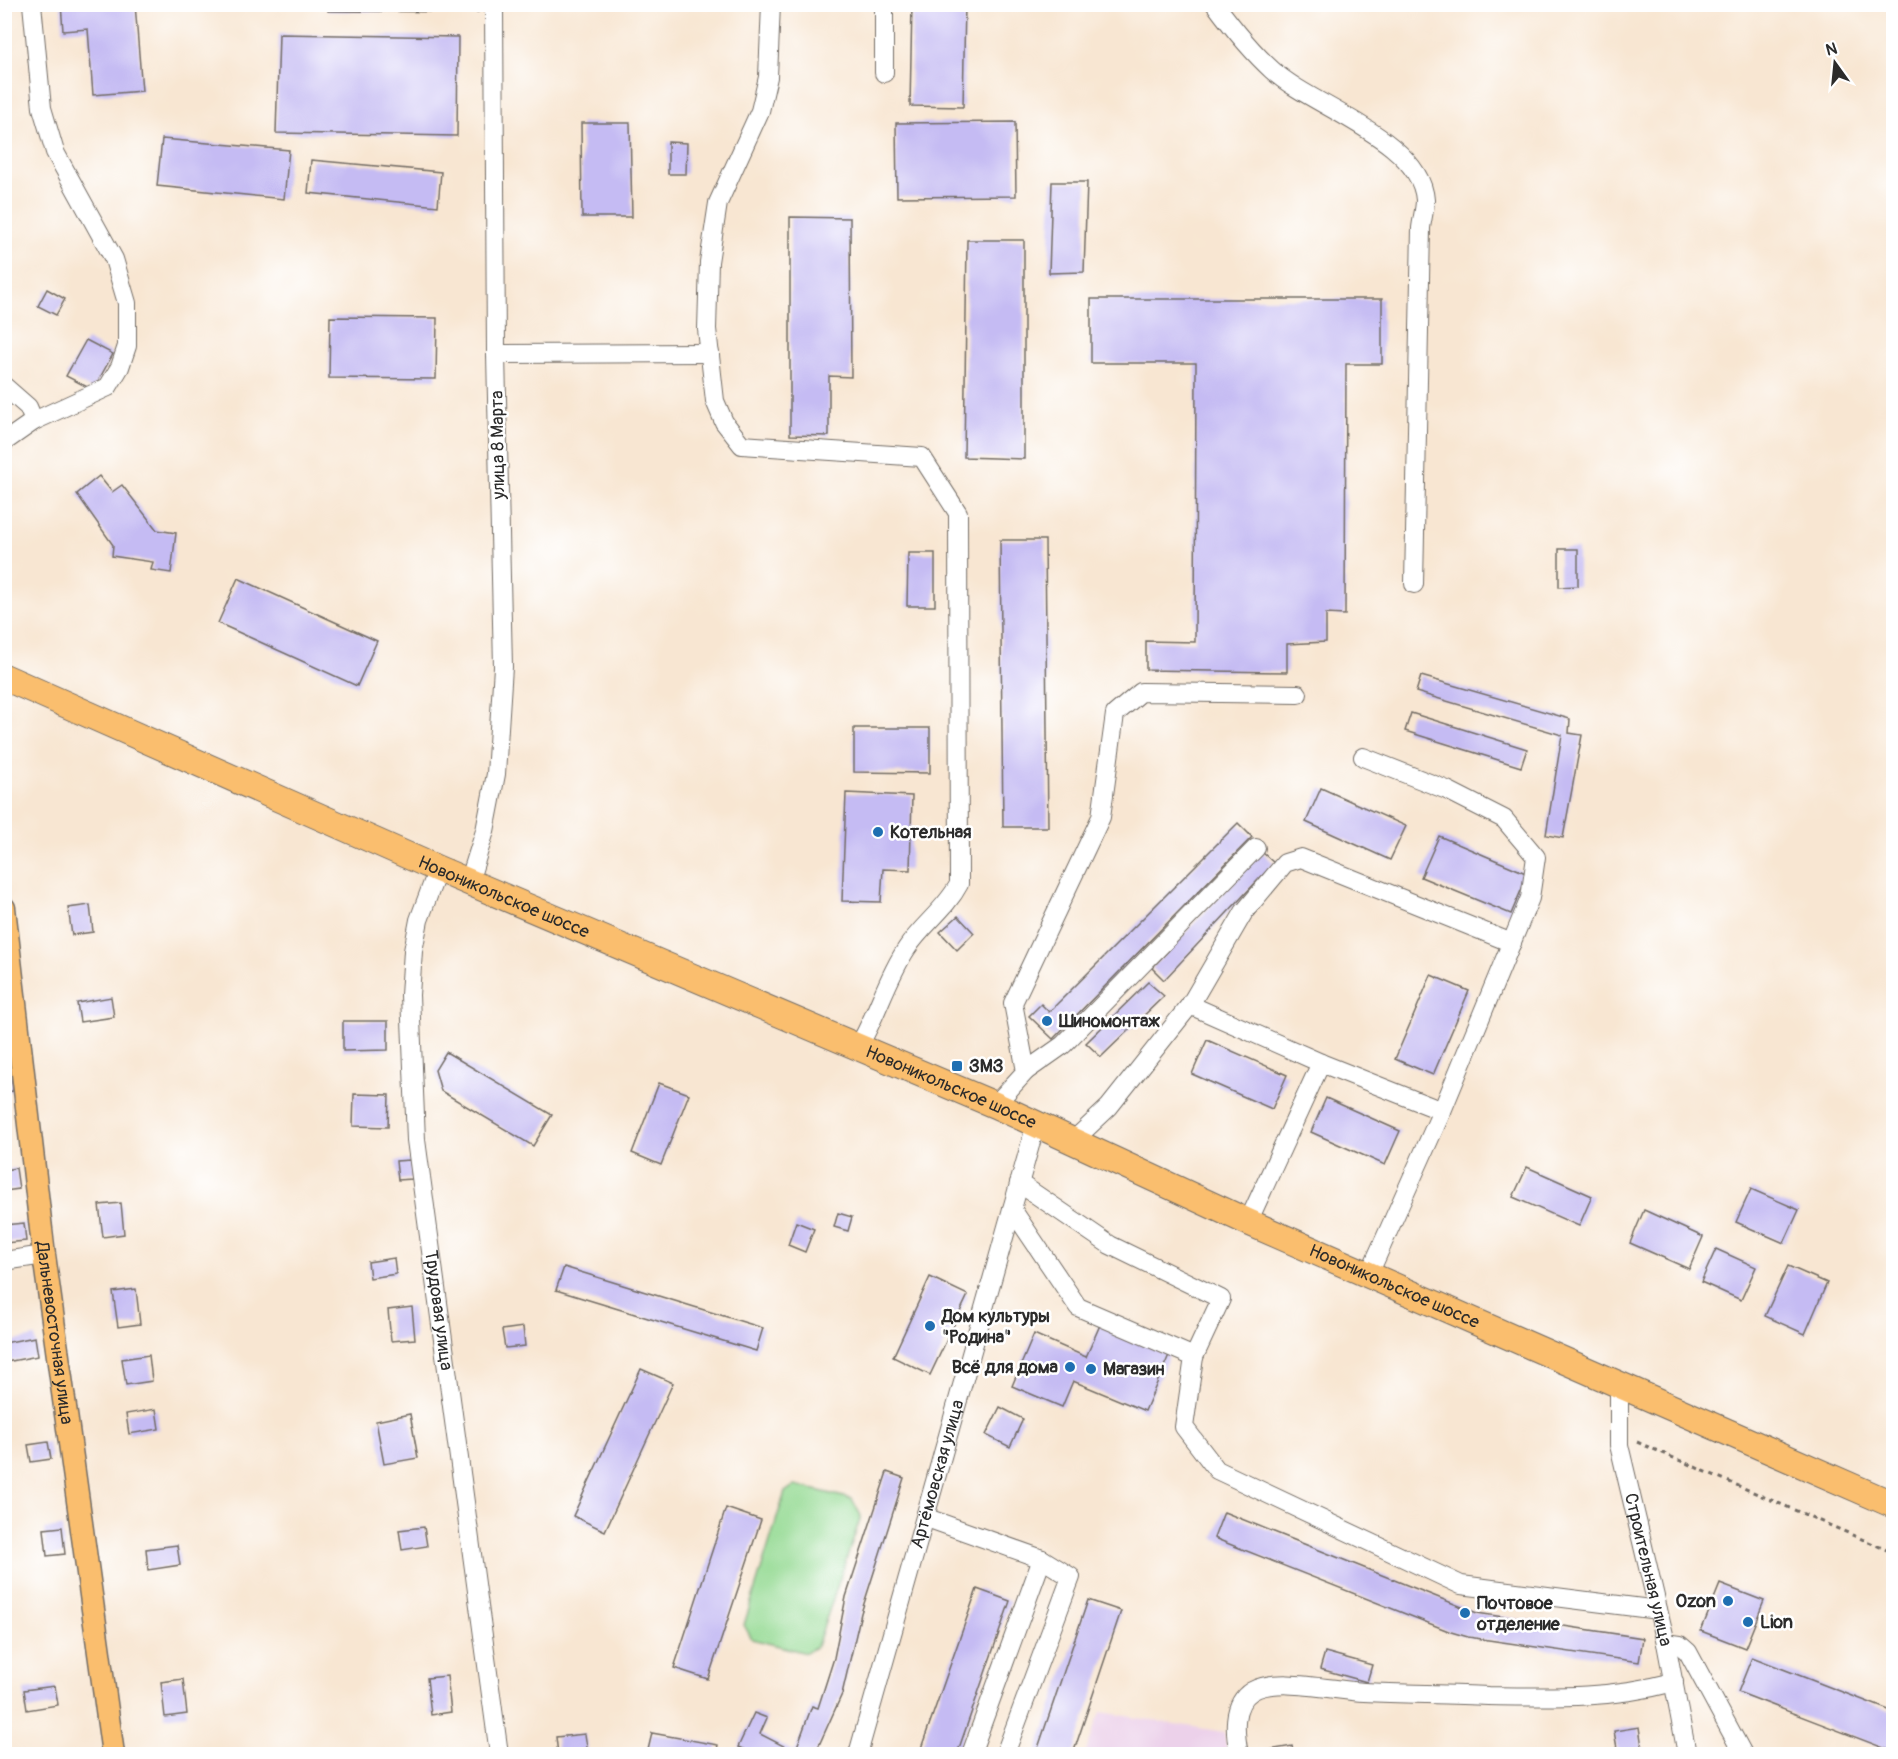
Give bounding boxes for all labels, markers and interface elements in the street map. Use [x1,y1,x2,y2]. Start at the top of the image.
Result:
north arrow [1805,33,1865,93]
text: N [1824,38,1839,61]
street label: улица 8 Марта [486,390,510,501]
place label: Котельная [890,821,971,844]
marker: Котельная [871,825,885,839]
street label: Новоникольское шоссе [415,850,593,943]
place label: Шиномонтаж [1058,1010,1160,1033]
marker: Шиномонтаж [1040,1014,1054,1028]
street label: Новоникольское шоссе [862,1040,1040,1134]
place label: ЗМЗ [969,1055,1004,1078]
marker: ЗМЗ [950,1059,964,1073]
street label: Дальневосточная улица [31,1239,79,1426]
street label: Новоникольское шоссе [1306,1239,1483,1334]
street label: Трудовая улица [420,1249,459,1372]
place label: Дом культуры "Родина" [941,1305,1050,1349]
marker: Дом культуры "Родина" [923,1319,937,1333]
place label: Всё для дома [952,1356,1059,1379]
place label: Магазин [1103,1358,1165,1381]
marker: Всё для дома [1063,1360,1077,1374]
marker: Магазин [1084,1362,1098,1376]
street label: Артёмовская улица [905,1397,969,1551]
street label: Строительная улица [1619,1491,1678,1648]
place label: Ozon [1676,1590,1716,1613]
place label: Почтовое отделение [1476,1592,1561,1636]
marker: Ozon [1721,1594,1735,1608]
marker: Почтовое отделение [1458,1606,1472,1620]
place label: Lion [1760,1611,1793,1634]
marker: Lion [1741,1615,1755,1629]

